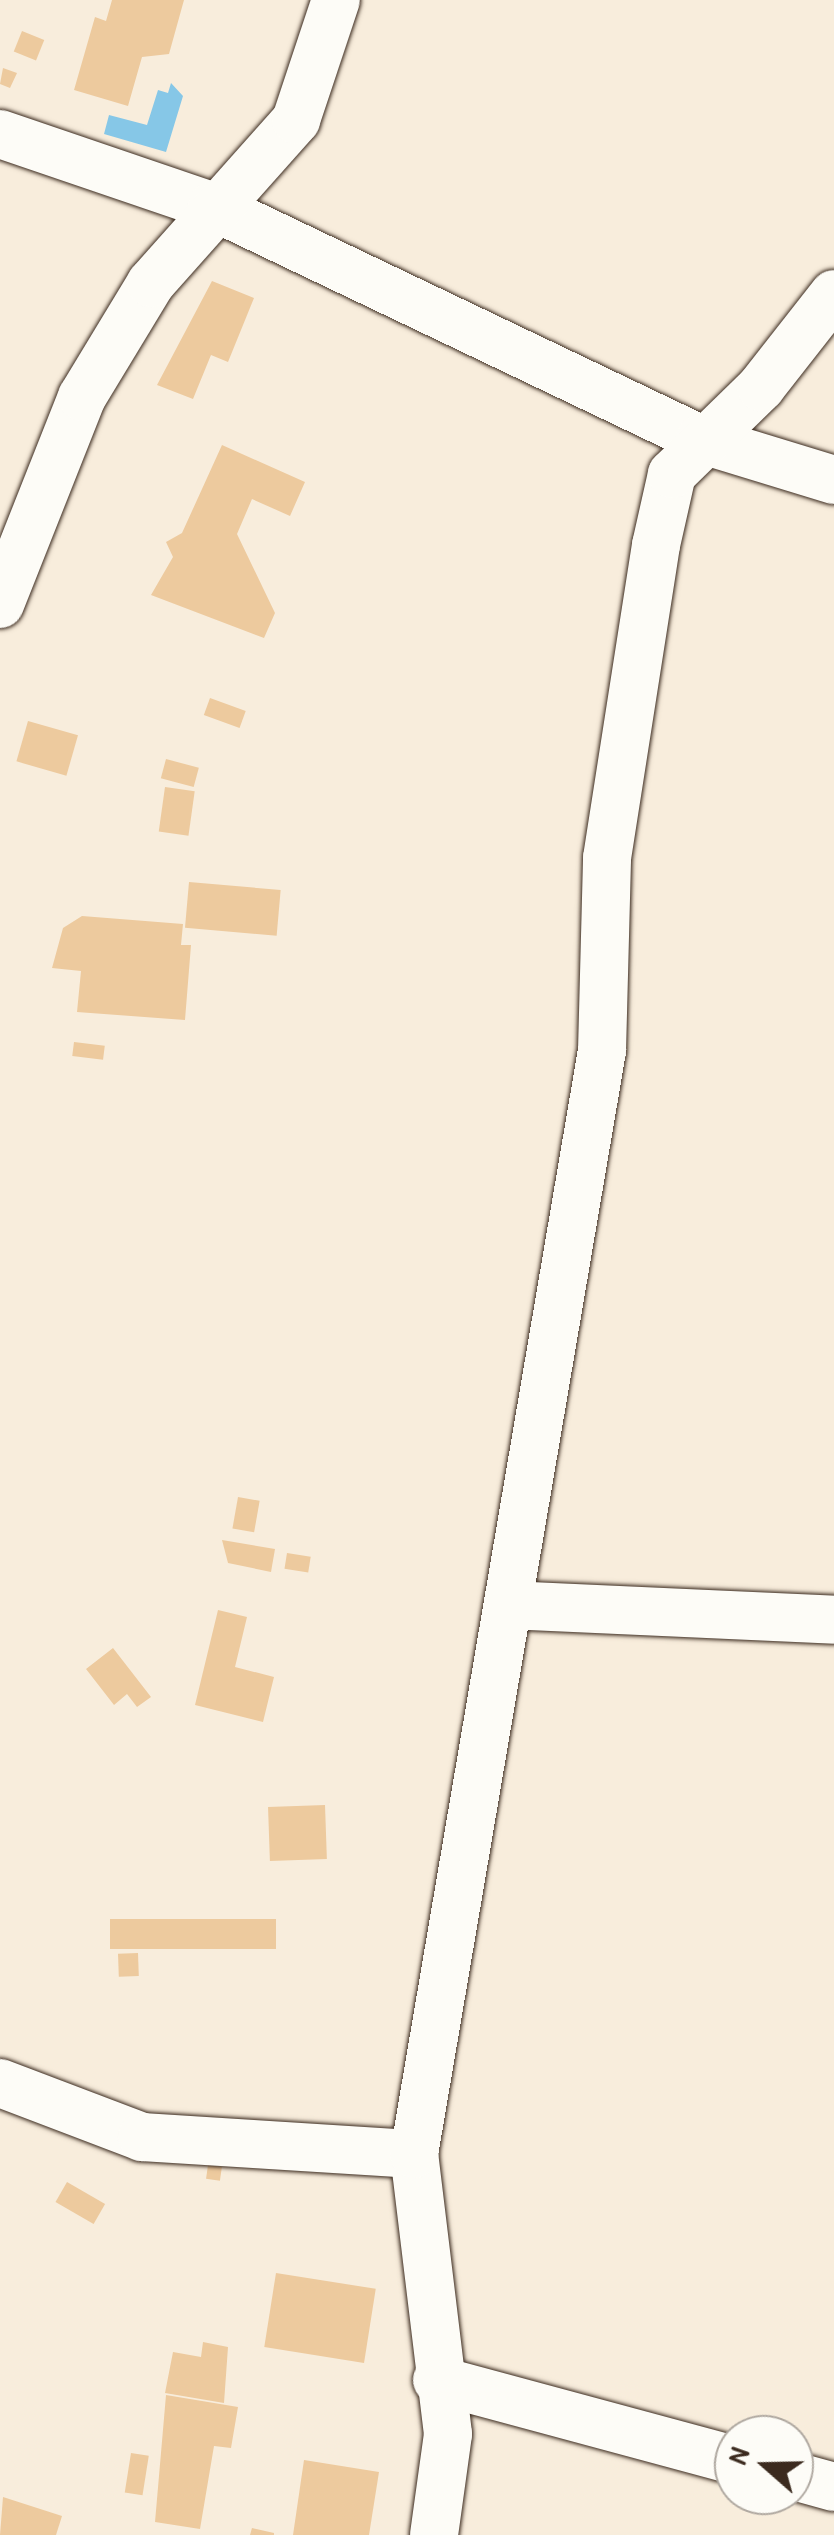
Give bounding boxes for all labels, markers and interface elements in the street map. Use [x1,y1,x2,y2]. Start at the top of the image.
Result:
north arrow [714,2415,814,2515]
text: N [717,2442,758,2469]

